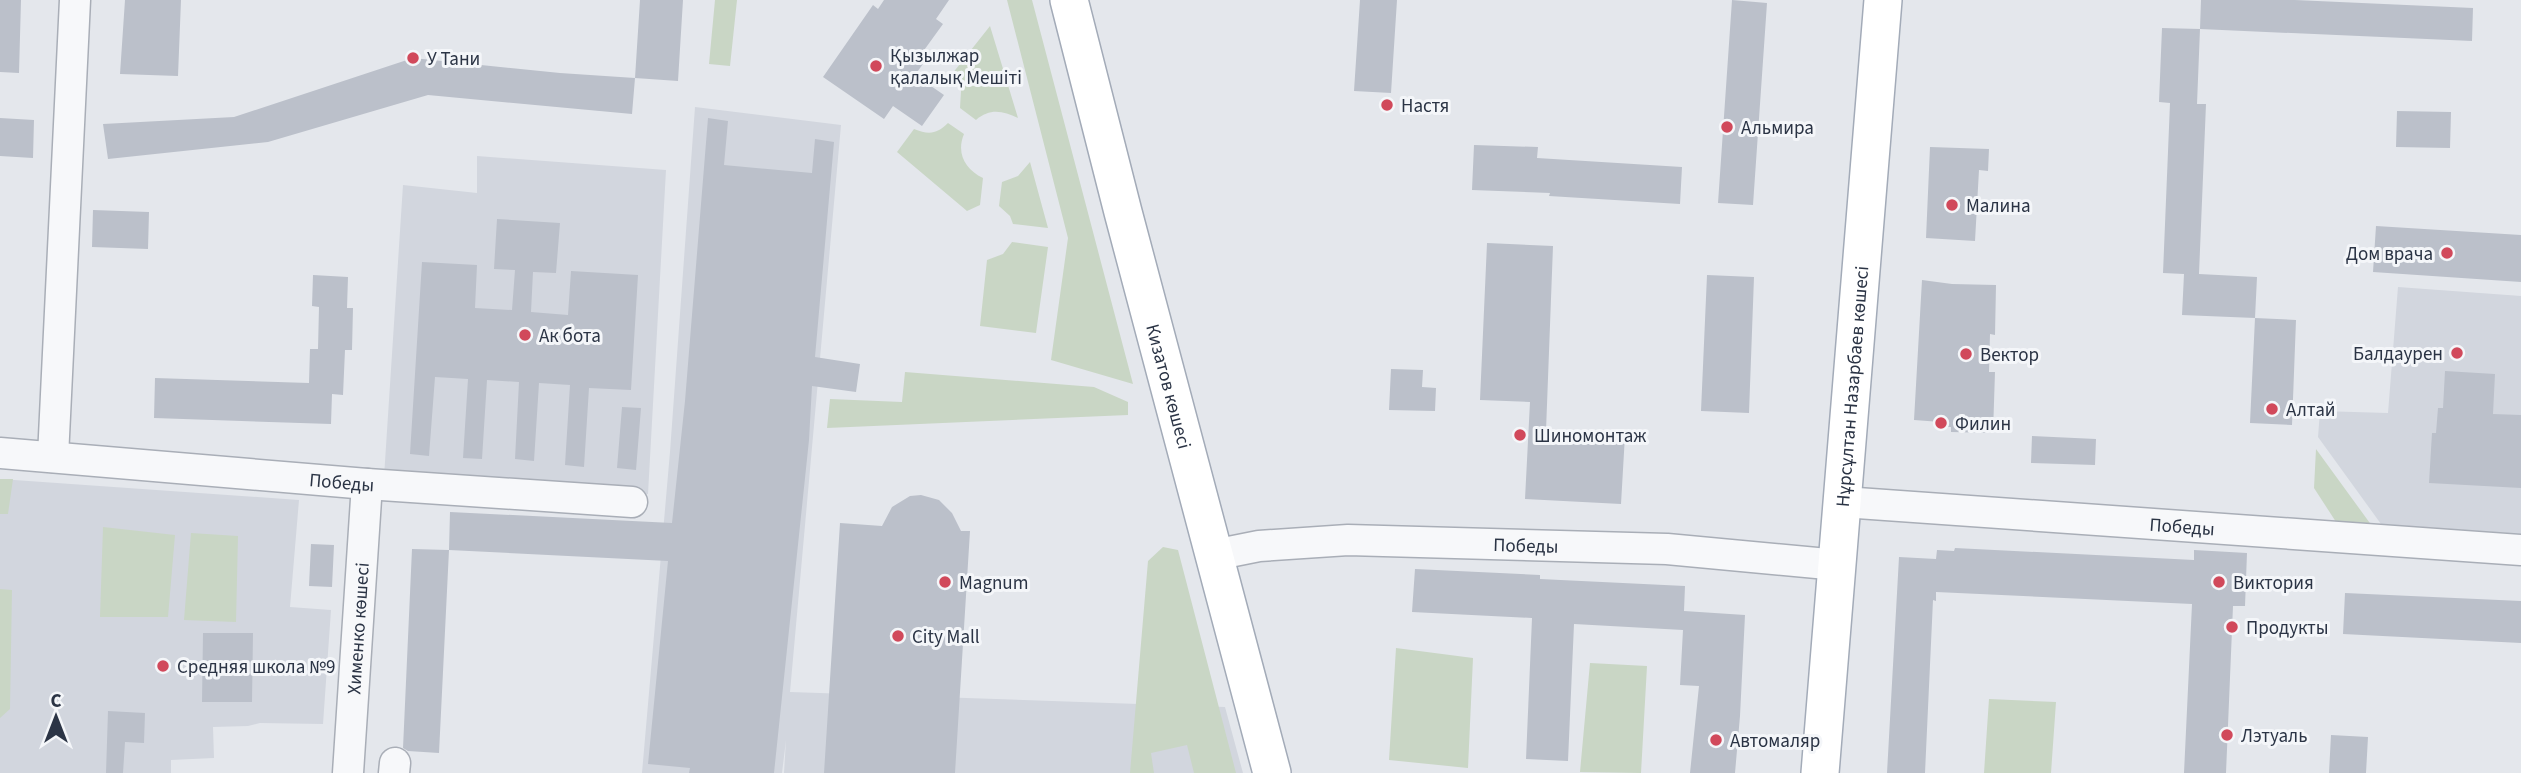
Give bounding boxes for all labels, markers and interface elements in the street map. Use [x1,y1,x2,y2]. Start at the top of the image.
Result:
place label: Қызылжар қалалық Мешіті [890,43,1022,92]
place label: У Тани [427,46,480,73]
marker: У Тани [405,50,421,66]
marker: Қызылжар қалалық Мешіті [868,58,884,74]
place label: Настя [1401,93,1449,120]
marker: Настя [1379,97,1395,113]
place label: Альмира [1741,115,1814,142]
marker: Альмира [1719,119,1735,135]
place label: Малина [1966,193,2030,220]
marker: Малина [1944,197,1960,213]
place label: Дом врача [2346,241,2433,268]
marker: Дом врача [2439,245,2455,261]
street label: Нұрсұлтан Назарбаев көшесі [1830,265,1876,508]
street label: Кизатов көшесі [1138,321,1197,452]
place label: Ак бота [539,323,601,350]
marker: Ак бота [517,327,533,343]
place label: Балдаурен [2353,341,2443,368]
place label: Вектор [1980,342,2039,369]
marker: Балдаурен [2449,345,2465,361]
marker: Вектор [1958,346,1974,362]
place label: Алтай [2286,397,2335,424]
marker: Алтай [2264,401,2280,417]
place label: Филин [1955,411,2011,438]
marker: Филин [1933,415,1949,431]
place label: Шиномонтаж [1534,423,1646,450]
marker: Шиномонтаж [1512,427,1528,443]
street label: Победы [308,467,375,499]
street label: Победы [2149,512,2216,543]
street label: Победы [1493,532,1559,561]
street label: Хименко көшесі [341,562,377,695]
place label: Magnum [959,570,1028,597]
place label: Виктория [2233,570,2314,597]
marker: Magnum [937,574,953,590]
marker: Виктория [2211,574,2227,590]
place label: Продукты [2246,615,2329,642]
marker: Продукты [2224,619,2240,635]
place label: City Mall [912,624,980,651]
marker: City Mall [890,628,906,644]
place label: Средняя школа №9 [177,654,335,681]
marker: Средняя школа №9 [155,658,171,674]
north arrow [21,682,91,752]
text: С [50,688,62,715]
place label: Лэтуаль [2241,723,2308,750]
marker: Лэтуаль [2219,727,2235,743]
place label: Автомаляр [1730,728,1820,755]
marker: Автомаляр [1708,732,1724,748]

